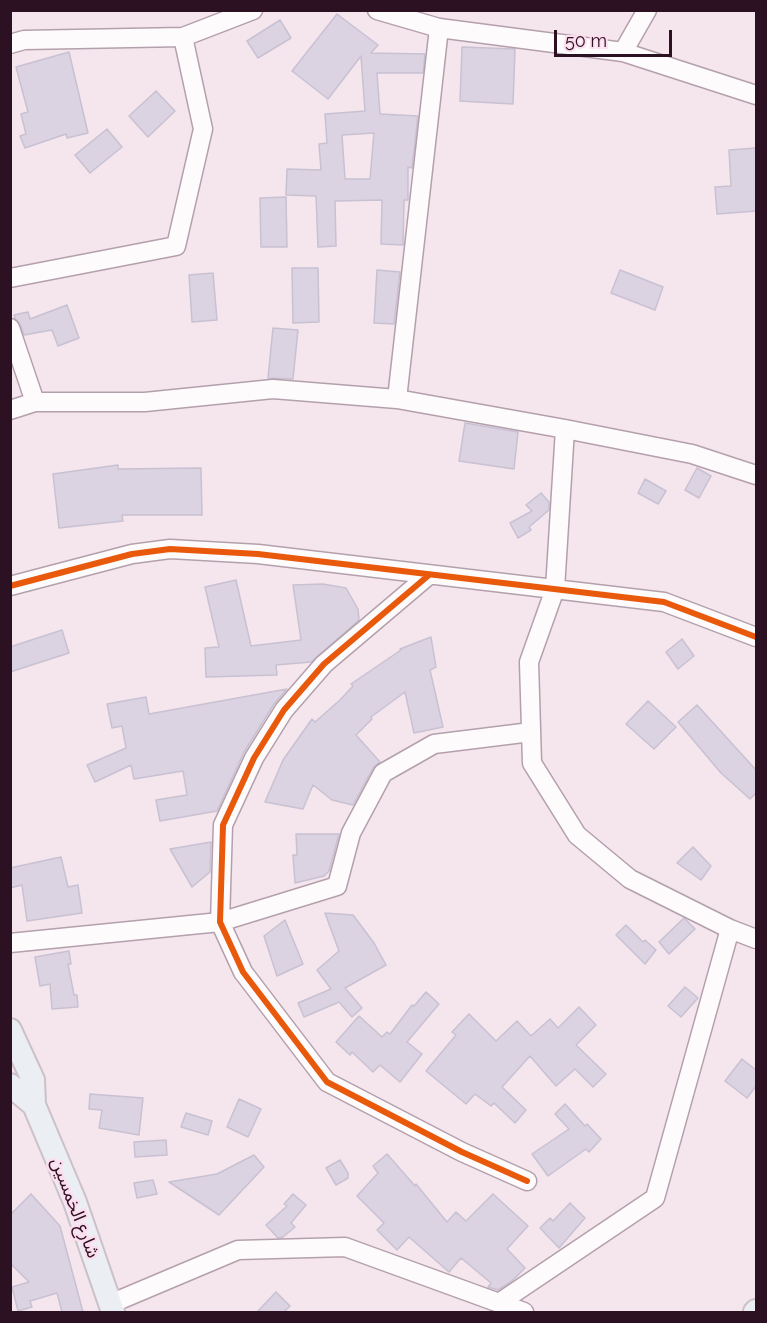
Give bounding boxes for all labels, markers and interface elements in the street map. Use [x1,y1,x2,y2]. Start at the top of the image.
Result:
scale bar [557,18,676,56]
text: 50 m [565,30,607,51]
street label: شارع الخمسين [46,1155,104,1261]

